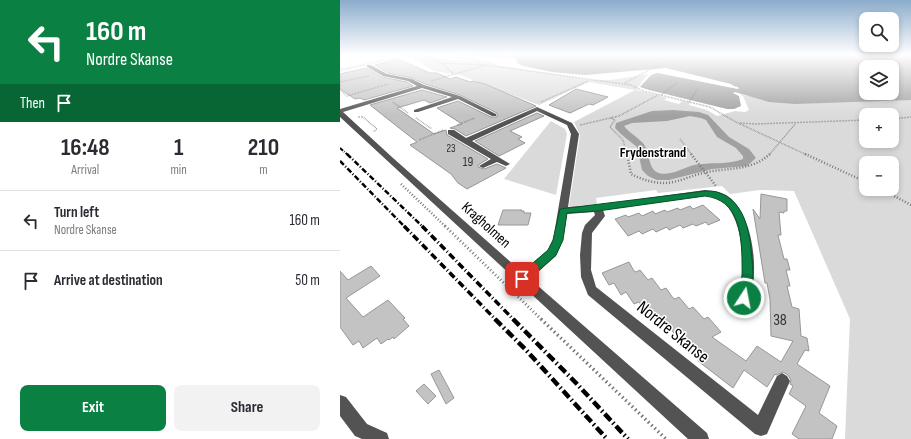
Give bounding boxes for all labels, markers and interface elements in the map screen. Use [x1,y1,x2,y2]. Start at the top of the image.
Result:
map controls [859,12,899,196]
button: search [859,12,899,52]
text: 160 m [86,15,146,48]
icon: left [20,16,72,68]
text: Nordre Skanse [86,49,173,70]
button: layers [859,60,899,100]
icon: arrive [53,92,75,114]
text: Then [20,94,45,113]
button: + [859,108,899,148]
text: 16:48 [61,133,110,162]
text: 1 [174,133,183,162]
text: 210 [248,133,279,162]
house number: 23 [446,142,456,155]
district label: Frydenstrand [620,144,686,161]
house number: 19 [463,154,473,170]
button: − [859,156,899,196]
text: Arrival [71,162,99,178]
text: min [170,162,187,178]
text: m [259,162,268,178]
street label: Kragholmen [457,198,515,252]
text: Turn left [54,203,99,222]
icon: left [20,210,42,232]
text: 160 m [289,211,320,230]
text: Nordre Skanse [54,222,117,238]
pin [505,262,539,296]
icon: arrive [511,268,533,290]
icon: arrive [20,270,42,292]
text: Arrive at destination [54,271,163,290]
text: 50 m [295,271,320,290]
position arrow [723,277,765,319]
street label: Nordre Skanse [633,296,713,368]
house number: 38 [773,311,787,330]
button: Exit [20,385,166,431]
button: Share [174,385,320,431]

